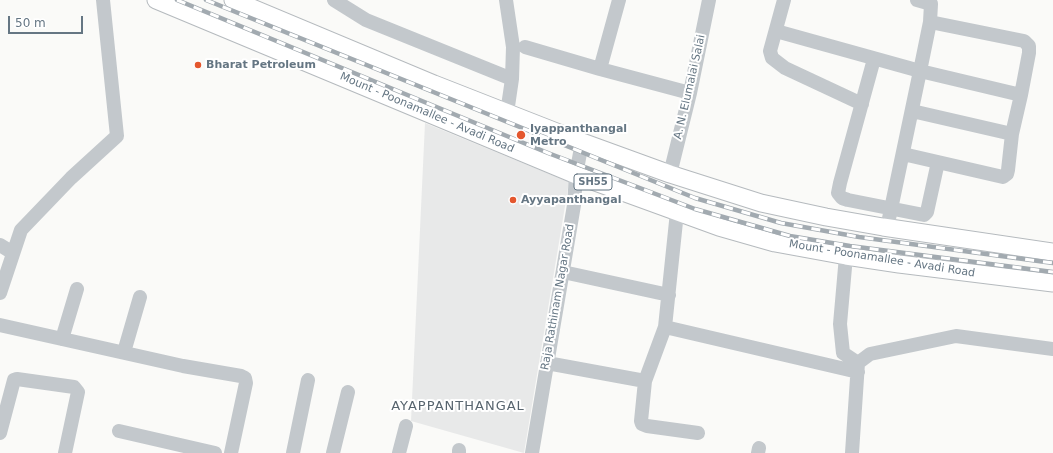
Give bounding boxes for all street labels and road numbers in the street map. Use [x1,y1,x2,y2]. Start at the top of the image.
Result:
street label: A. N. Elumalai Salai [672,33,708,141]
street label: Mount - Poonamallee - Avadi Road [338,70,516,156]
road number: SH55 [574,174,612,190]
street label: Raja Rathinam Nagar Road [539,223,577,371]
street label: Mount - Poonamallee - Avadi Road [788,238,976,280]

